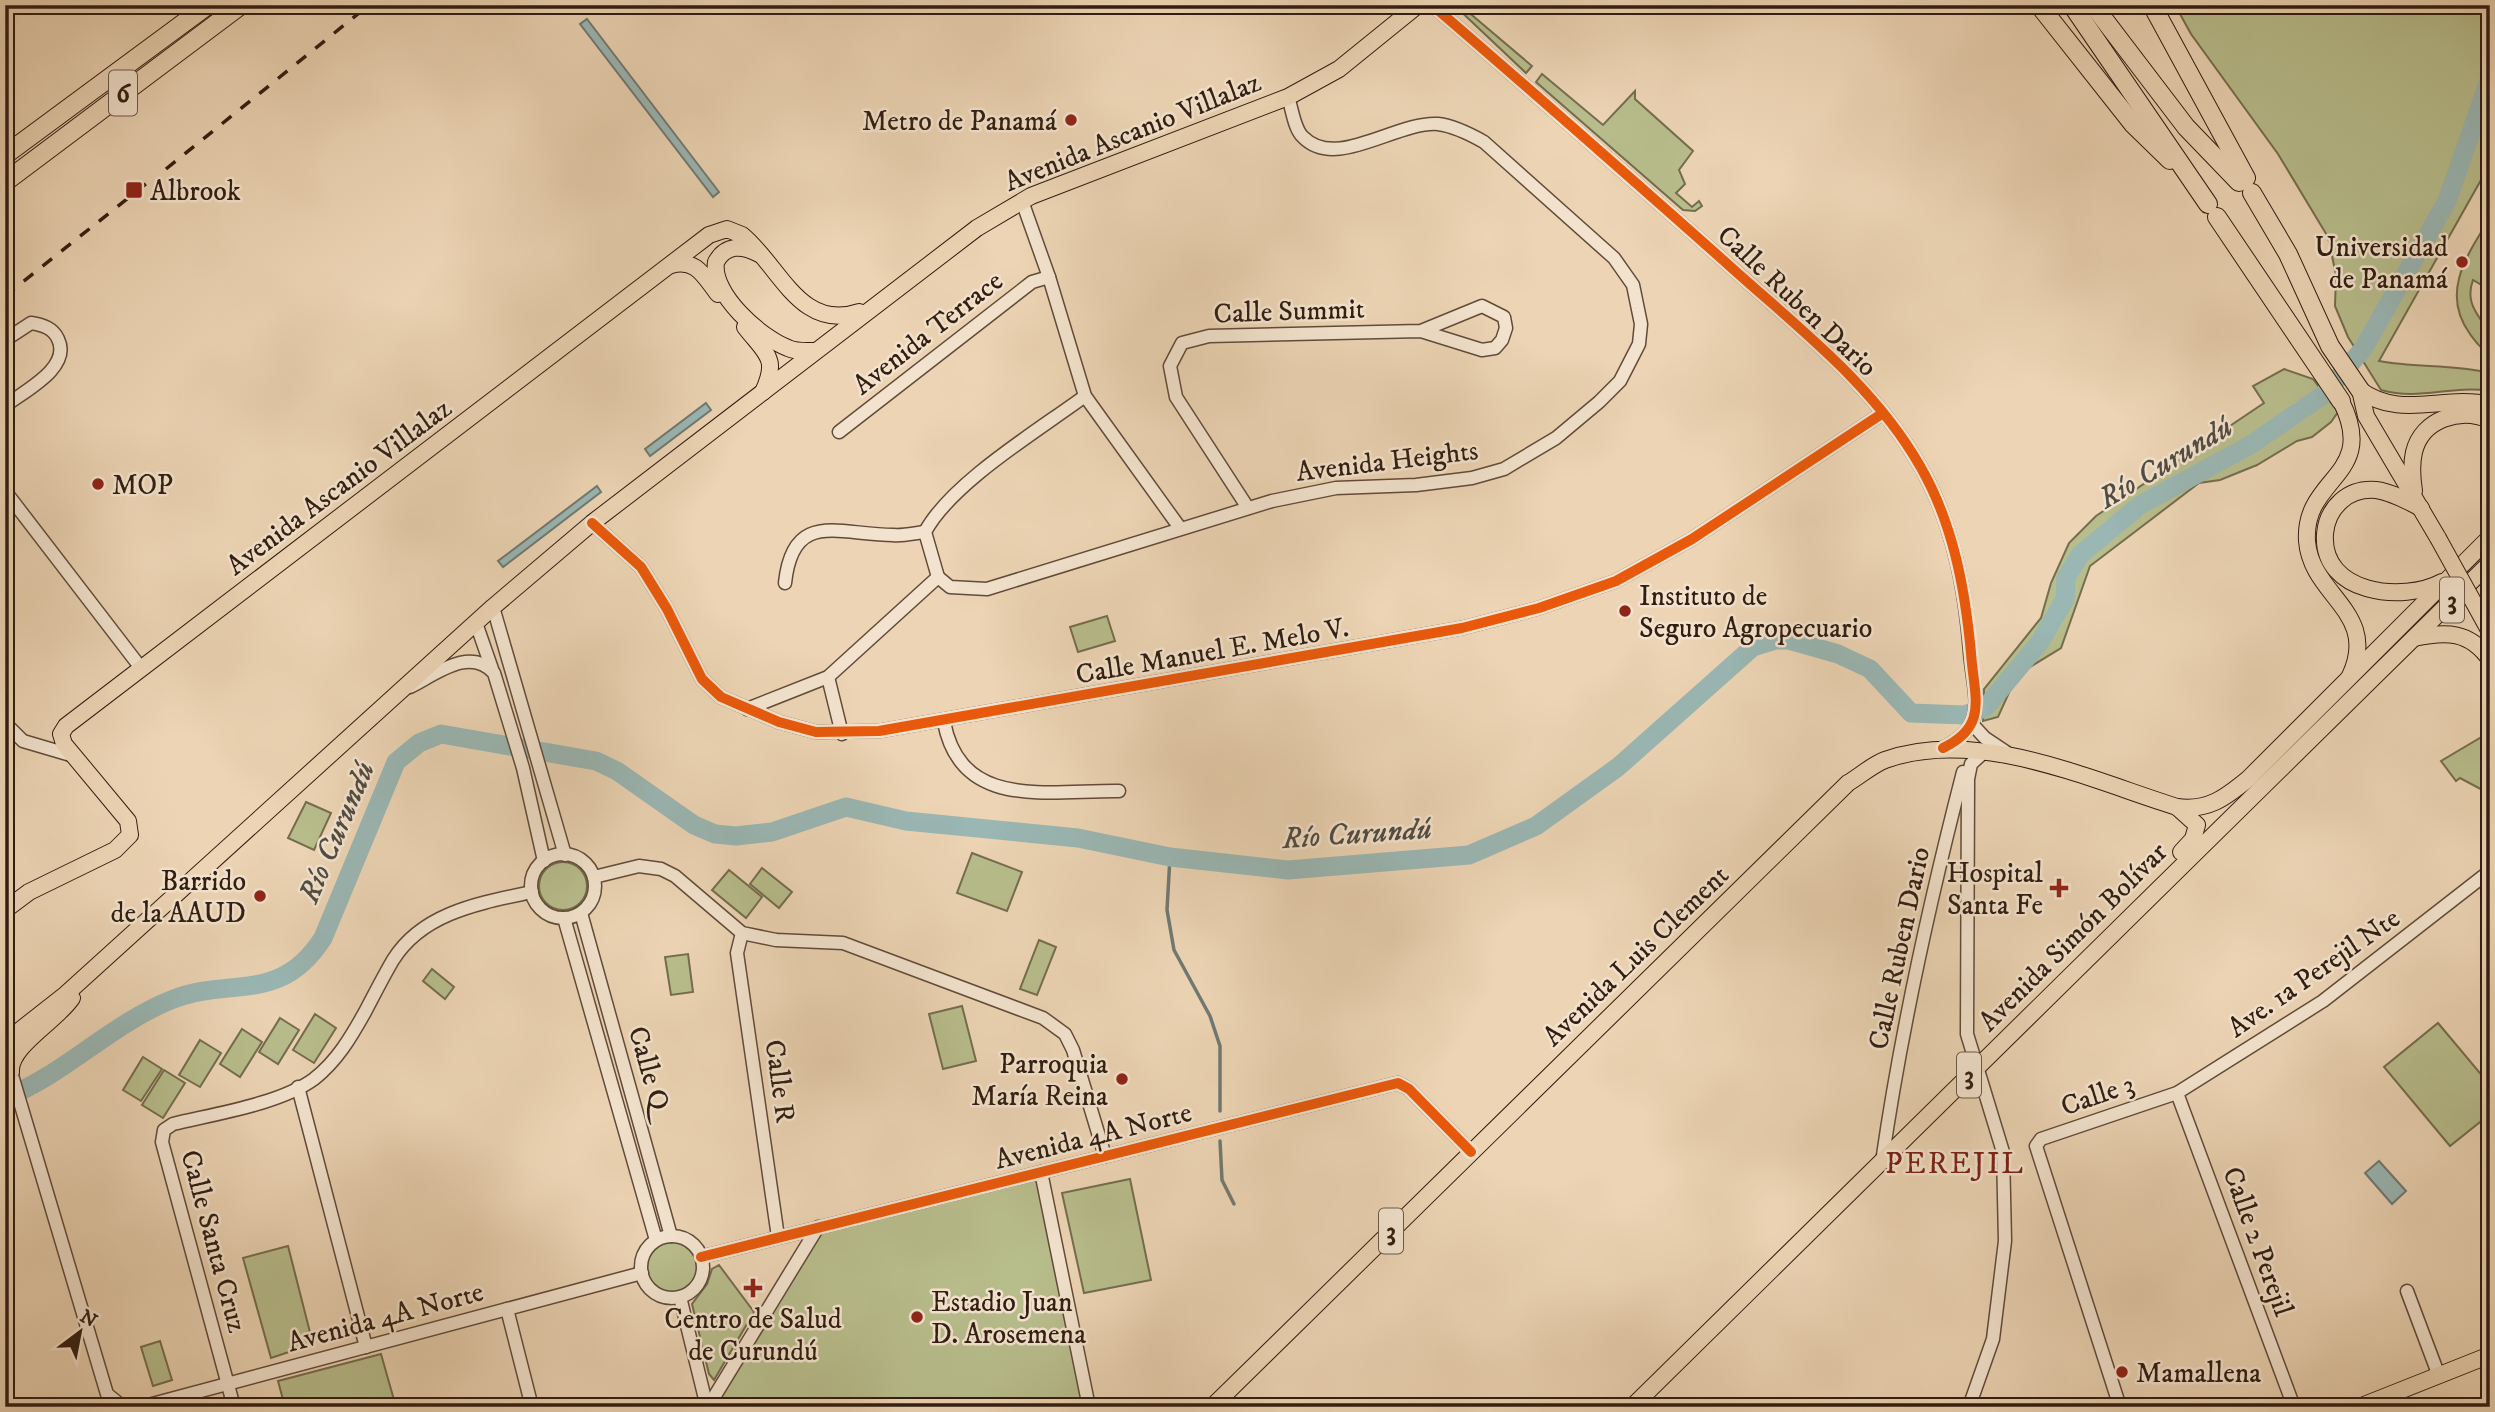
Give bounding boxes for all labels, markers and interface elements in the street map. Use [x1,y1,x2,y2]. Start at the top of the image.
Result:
street label: Avenida Ascanio Villalaz [999,65,1266,200]
road number: 6 [109,71,137,116]
place label: Metro de Panamá [862,104,1057,139]
marker: Metro de Panamá [1063,112,1079,128]
place label: Albrook [150,174,241,209]
marker: Albrook [124,180,144,200]
street label: Calle Ruben Dario [1710,218,1884,384]
place label: Universidad de Panamá [2314,230,2448,297]
marker: Universidad de Panamá [2454,254,2470,270]
street label: Avenida Terrace [846,264,1010,403]
street label: Calle Summit [1213,291,1365,332]
street label: Avenida Ascanio Villalaz [219,391,459,583]
water label: Río Curundú [2091,409,2240,518]
street label: Avenida Heights [1294,433,1480,490]
place label: MOP [112,468,173,503]
marker: MOP [90,476,106,492]
road number: 3 [2440,578,2464,622]
place label: Instituto de Seguro Agropecuario [1639,579,1872,646]
marker: Instituto de Seguro Agropecuario [1617,603,1633,619]
street label: Calle Manuel E. Melo V. [1073,610,1351,693]
water label: Río Curundú [291,756,384,910]
water label: Río Curundú [1280,811,1434,858]
street label: Avenida Simón Bolívar [1971,835,2175,1039]
street label: Calle Ruben Dario [1861,844,1938,1053]
place label: Hospital Santa Fe [1947,856,2044,923]
street label: Avenida Luis Clement [1536,858,1737,1054]
place label: Barrido de la AAUD [110,864,246,931]
marker: Hospital Santa Fe [2049,878,2069,898]
marker: Barrido de la AAUD [252,888,268,904]
street label: Ave. 1a Perejil Nte [2221,901,2407,1046]
street label: Calle Q [620,1022,681,1127]
street label: Calle R [756,1037,803,1125]
place label: Parroquia María Reina [971,1047,1108,1114]
road number: 3 [1957,1052,1981,1098]
street label: Calle 3 [2056,1067,2139,1124]
marker: Parroquia María Reina [1114,1071,1130,1087]
street label: Avenida 4A Norte [991,1095,1195,1178]
street label: Calle Santa Cruz [172,1146,255,1336]
district label: PEREJIL [1885,1146,2025,1183]
street label: Calle 2 Perejil [2214,1162,2301,1322]
road number: 3 [1379,1208,1403,1254]
street label: Avenida 4A Norte [283,1274,487,1360]
marker: Centro de Salud de Curundú [743,1278,763,1298]
place label: Estadio Juan D. Arosemena [931,1285,1086,1352]
north arrow [46,1296,116,1366]
place label: Centro de Salud de Curundú [664,1302,842,1369]
text: N [76,1305,101,1333]
marker: Estadio Juan D. Arosemena [909,1309,925,1325]
place label: Mamallena [2136,1356,2261,1391]
marker: Mamallena [2114,1364,2130,1380]

